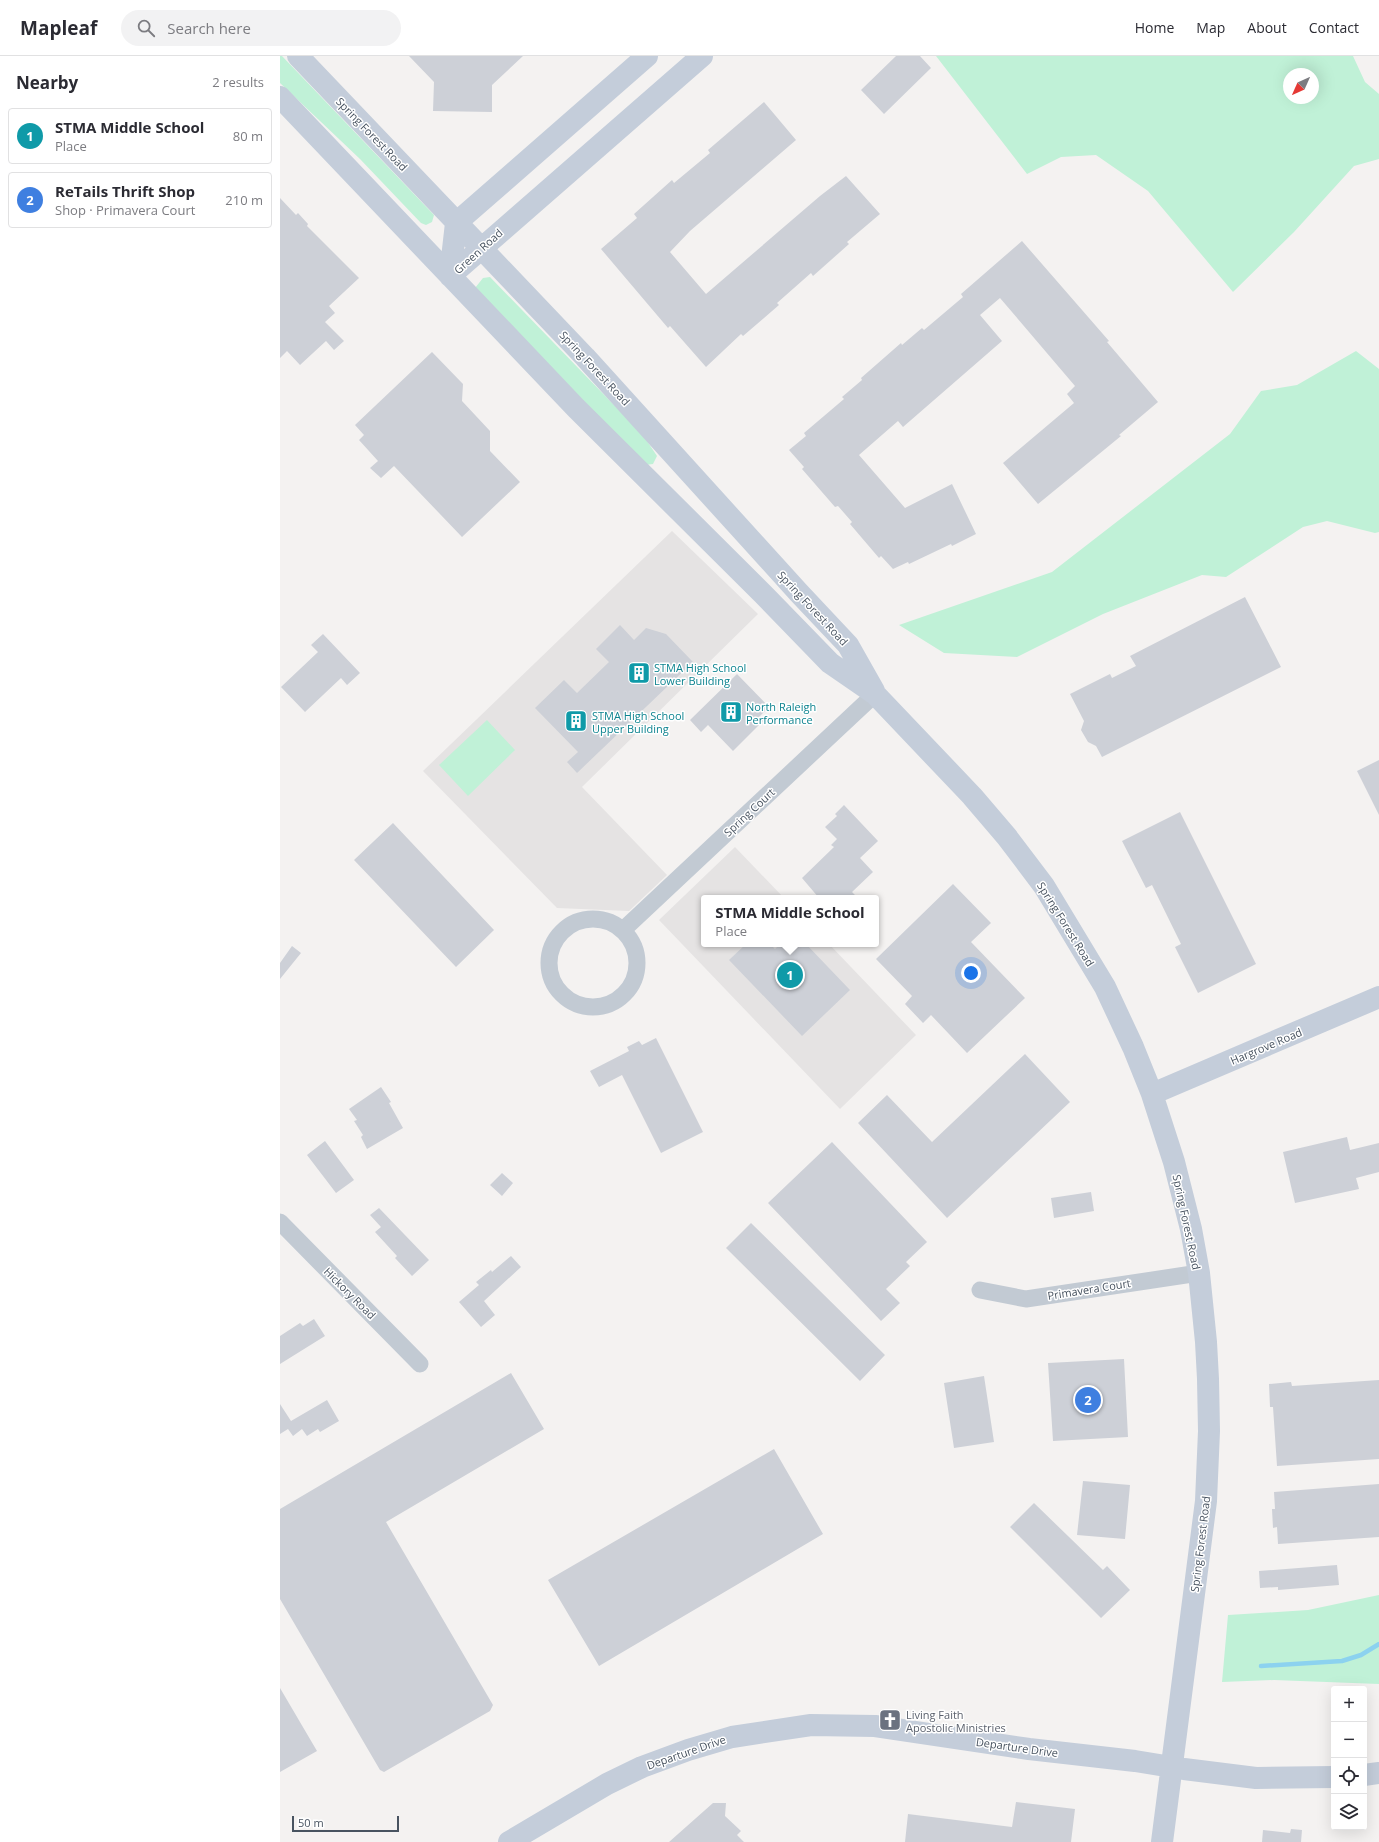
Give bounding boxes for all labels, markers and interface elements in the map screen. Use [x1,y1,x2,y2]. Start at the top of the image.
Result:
search box [121,10,401,46]
text: Mapleaf [20,15,97,41]
icon: search [135,17,157,39]
text: Search here [167,18,251,38]
text: Home [1135,18,1174,37]
text: Map [1196,18,1225,37]
text: About [1247,18,1287,37]
text: Contact [1309,18,1359,37]
north arrow [1283,68,1319,104]
text: Nearby [16,71,78,94]
text: 2 results [212,73,264,91]
street label: Spring Forest Road [333,94,411,174]
text: STMA Middle School [55,117,204,137]
text: 1 [26,127,34,145]
text: 80 m [233,127,263,145]
text: Place [55,137,87,155]
text: ReTails Thrift Shop [55,181,195,201]
text: 2 [26,191,34,209]
text: 210 m [225,191,263,209]
text: Shop · Primavera Court [55,201,195,219]
street label: Green Road [450,225,506,277]
street label: Spring Forest Road [556,327,634,409]
street label: Spring Forest Road [774,567,852,649]
building icon: STMA High School Lower Building [626,660,652,686]
place label: STMA High School Lower Building [654,660,746,688]
building icon: North Raleigh Performance [718,699,744,725]
place label: North Raleigh Performance [746,699,816,727]
building icon: STMA High School Upper Building [563,708,589,734]
place label: STMA High School Upper Building [592,708,684,736]
street label: Spring Court [720,785,778,839]
street label: Spring Forest Road [1034,879,1098,969]
popup [701,895,879,947]
text: STMA Middle School [715,902,865,922]
text: Place [715,922,747,940]
pin: 1 [777,960,803,990]
your location [961,963,981,983]
street label: Hargrove Road [1228,1024,1304,1068]
street label: Spring Forest Road [1170,1173,1204,1271]
street label: Hickory Road [321,1264,379,1322]
street label: Primavera Court [1046,1275,1132,1303]
pin: 2 [1075,1385,1101,1415]
street label: Spring Forest Road [1187,1495,1213,1593]
map controls [1331,1686,1367,1830]
button: + [1331,1686,1367,1722]
church icon: Living Faith Apostolic Ministries [877,1707,903,1733]
place label: Living Faith Apostolic Ministries [906,1707,1006,1735]
button: − [1331,1722,1367,1758]
street label: Departure Drive [644,1731,728,1773]
street label: Departure Drive [975,1734,1059,1760]
button: locate [1331,1758,1367,1794]
button: layers [1331,1794,1367,1830]
scale bar [292,1814,399,1833]
text: 50 m [298,1815,324,1830]

